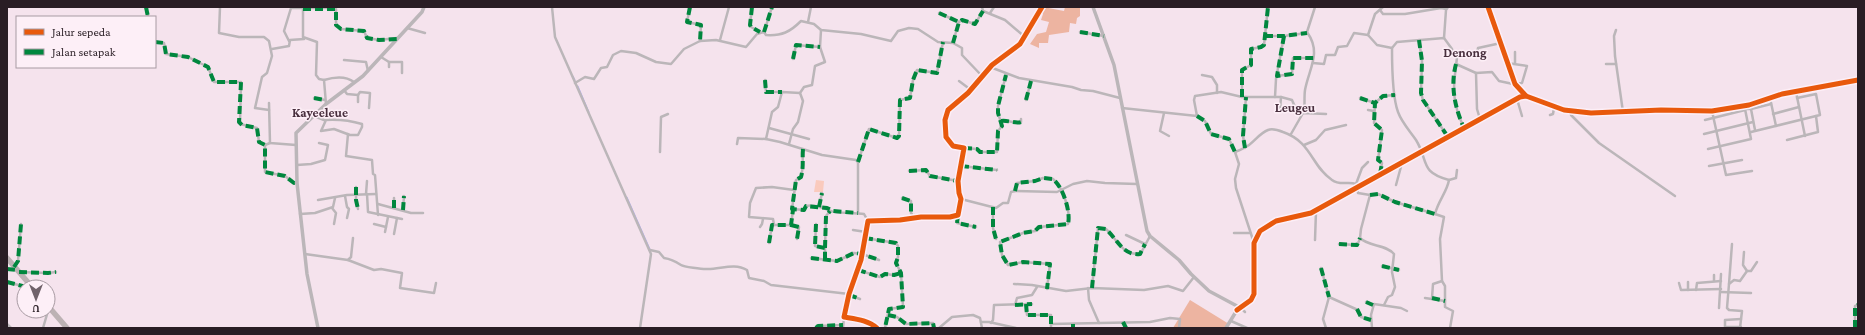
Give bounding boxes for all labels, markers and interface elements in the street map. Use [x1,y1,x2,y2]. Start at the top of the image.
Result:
legend [16,16,156,68]
text: Jalur sepeda [51,25,111,39]
text: Jalan setapak [51,45,116,59]
district label: Denong [1443,45,1487,60]
district label: Leugeu [1275,100,1316,115]
district label: Kayeeleue [292,105,348,120]
north arrow [16,279,56,319]
text: U [32,303,40,315]

